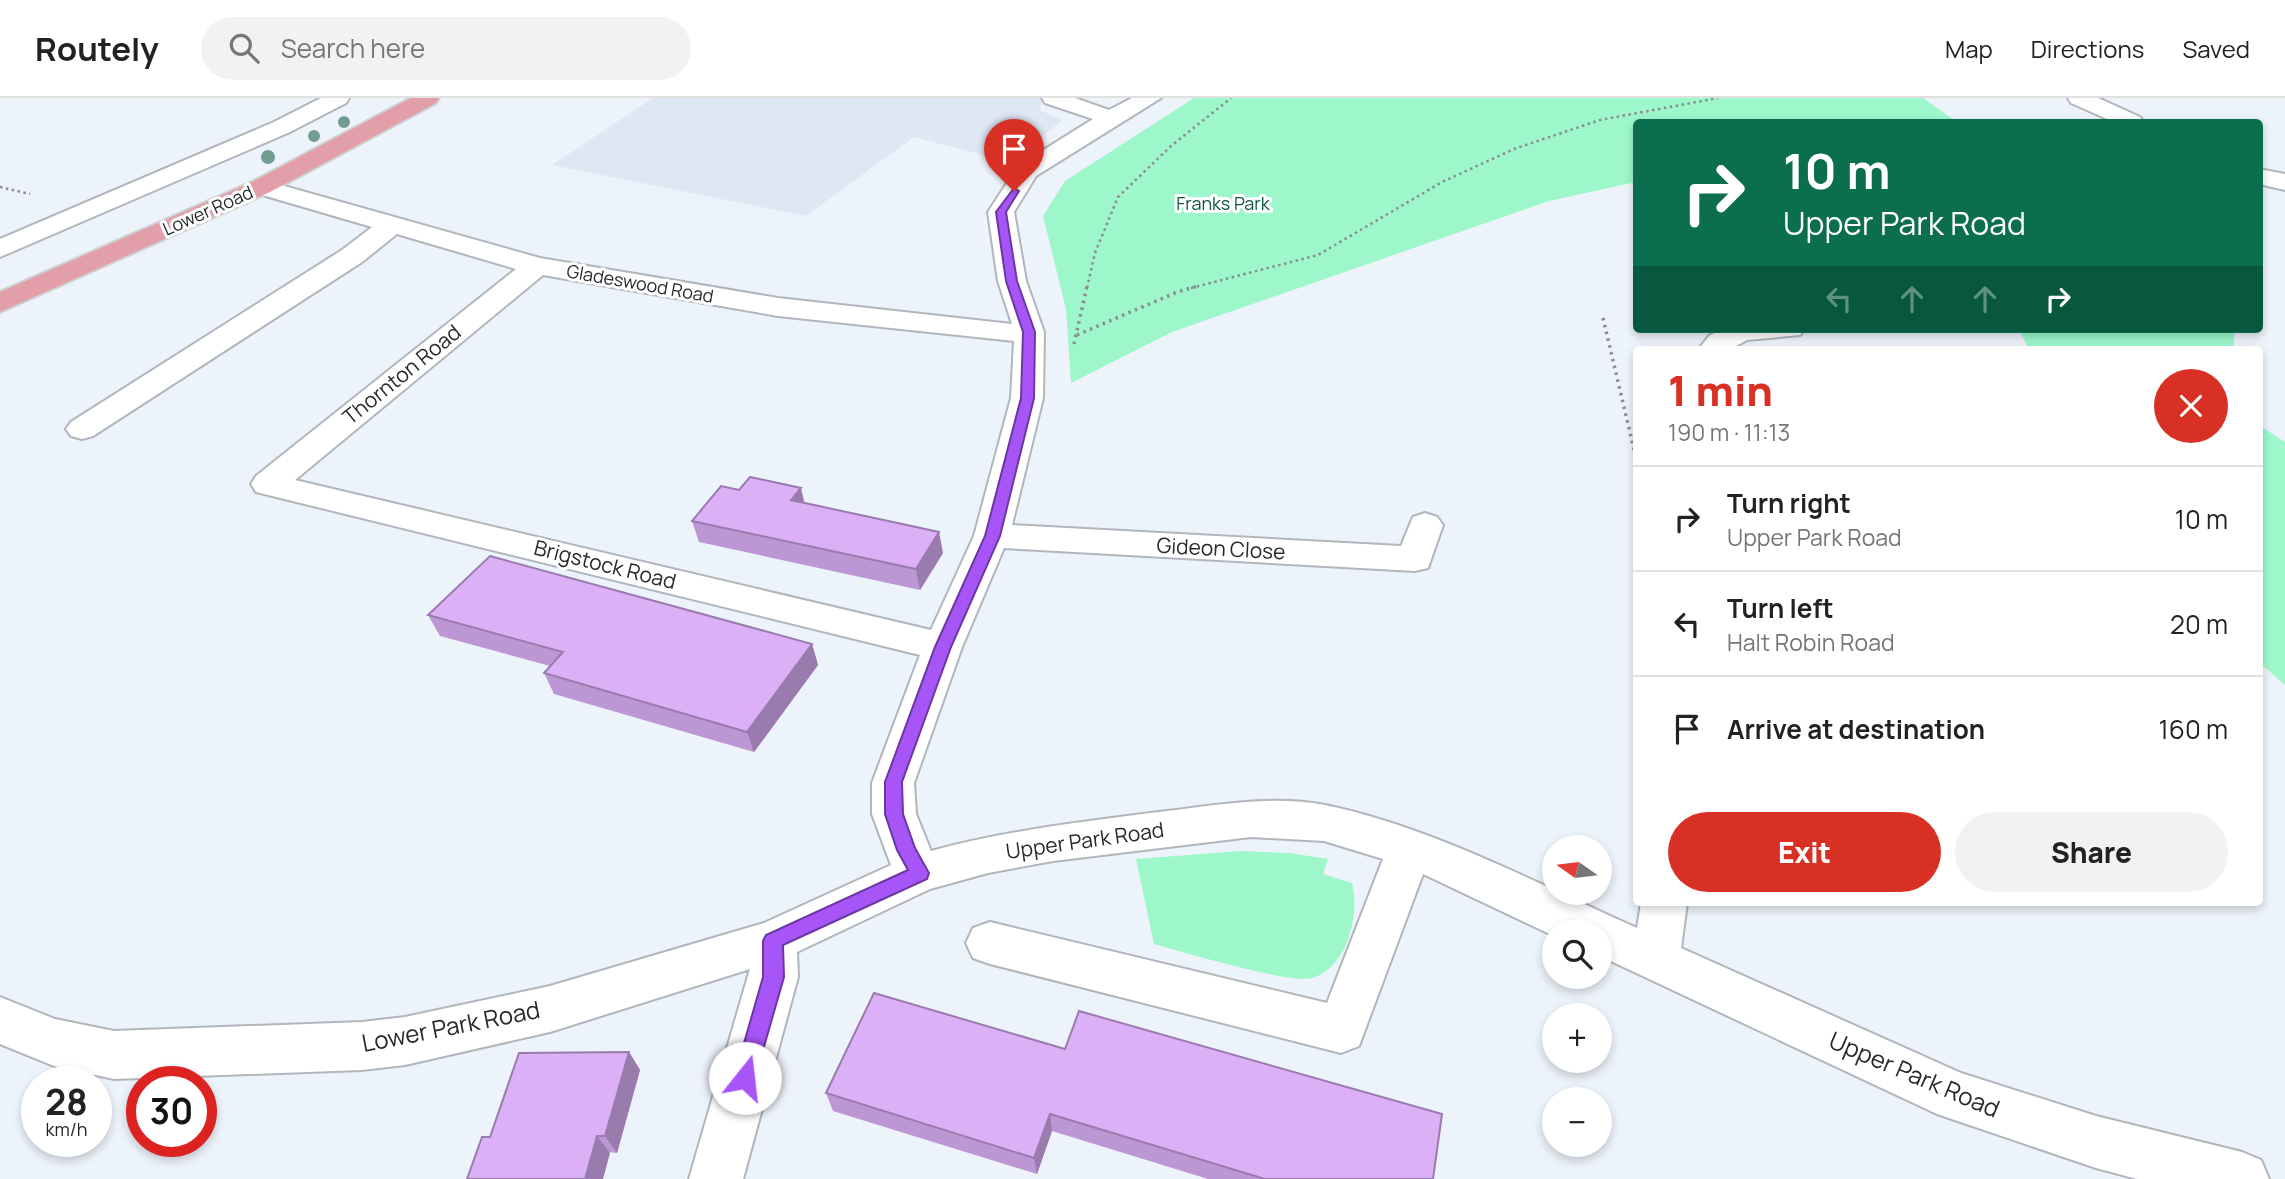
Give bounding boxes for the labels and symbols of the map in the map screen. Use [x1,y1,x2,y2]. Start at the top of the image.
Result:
pin [984,119,1044,191]
street label: Lower Road [159,180,256,241]
park label: Franks Park [1176,191,1271,215]
street label: Gladeswood Road [565,258,716,308]
street label: Thornton Road [336,318,466,431]
street label: Gideon Close [1156,531,1286,565]
street label: Brigstock Road [531,533,679,595]
street label: Upper Park Road [1004,815,1166,865]
north arrow [1542,835,1612,905]
street label: Lower Park Road [359,992,543,1059]
street label: Upper Park Road [1824,1023,2005,1124]
position arrow [708,1041,782,1115]
speed limit sign: 30 [126,1066,217,1157]

